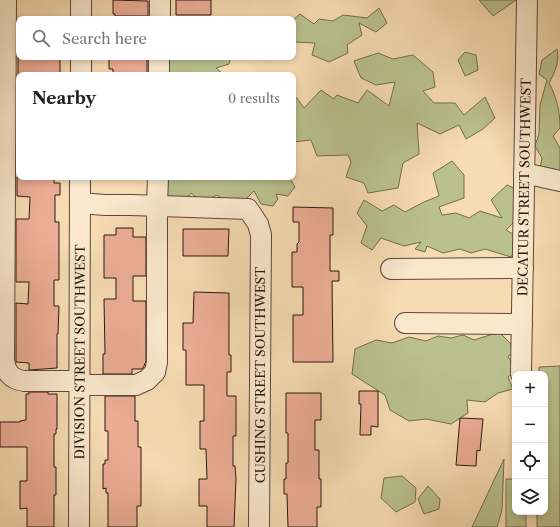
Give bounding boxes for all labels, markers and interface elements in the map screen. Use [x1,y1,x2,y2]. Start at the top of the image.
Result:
search box [16,16,296,60]
icon: search [30,27,52,49]
text: Search here [62,29,147,48]
street label: DECATUR STREET SOUTHWEST [514,77,534,296]
text: Nearby [32,88,96,108]
text: 0 results [228,90,280,106]
street label: DIVISION STREET SOUTHWEST [71,244,88,460]
street label: CUSHING STREET SOUTHWEST [252,267,268,483]
map controls [512,371,548,515]
button: + [512,371,548,407]
button: − [512,407,548,443]
button: locate [512,443,548,479]
button: layers [512,479,548,515]

